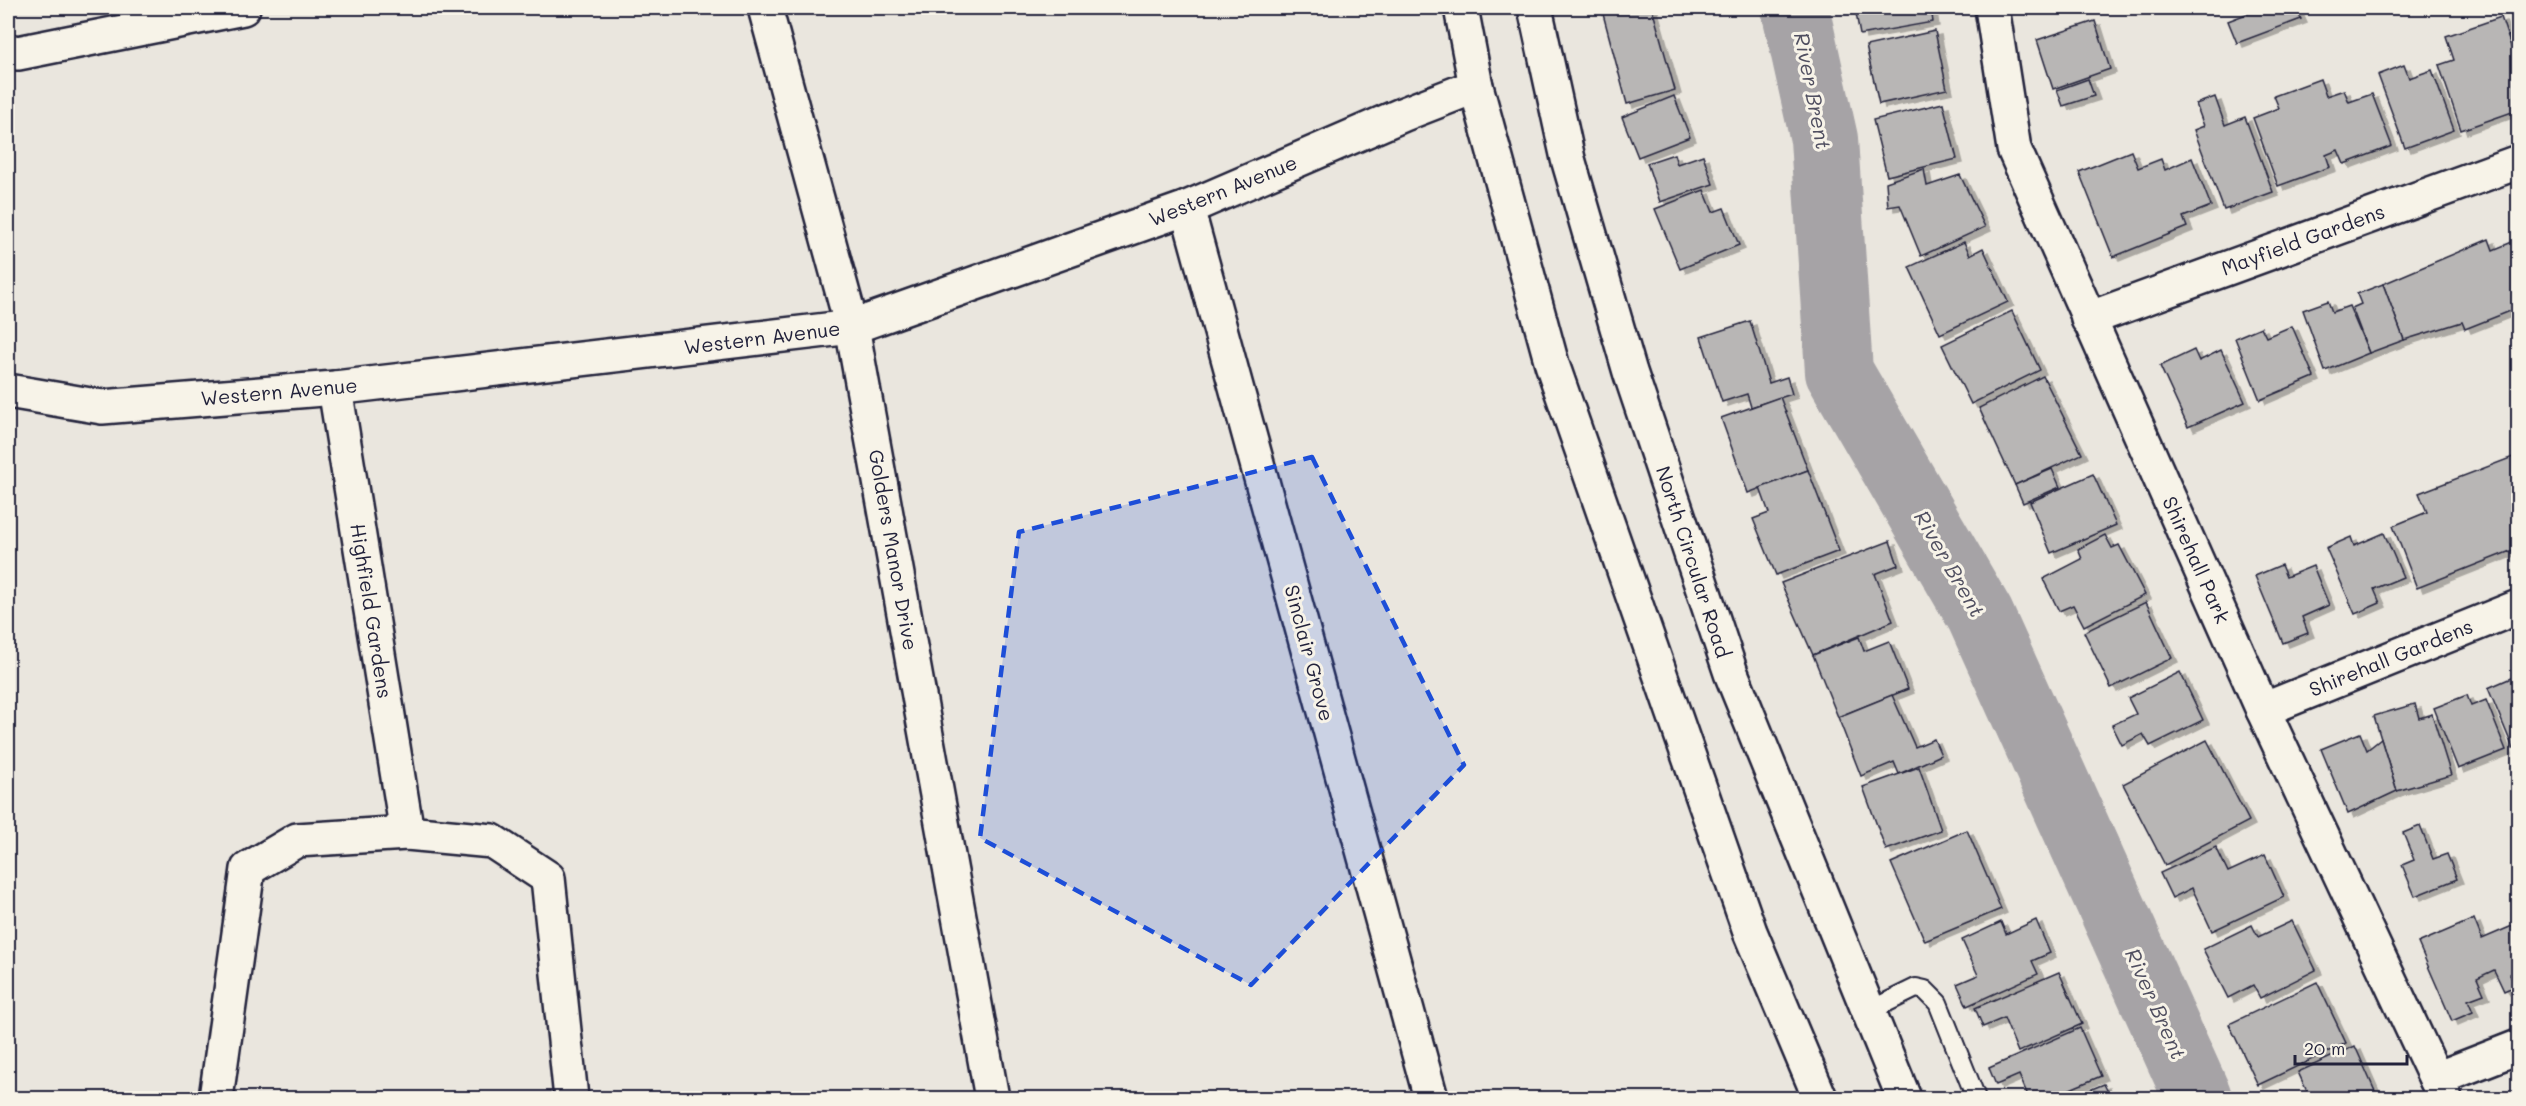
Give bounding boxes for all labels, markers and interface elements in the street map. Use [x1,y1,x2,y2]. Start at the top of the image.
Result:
water label: River Brent [1789,30,1838,152]
street label: Western Avenue [1145,149,1301,232]
street label: Mayfield Gardens [2217,197,2388,281]
street label: Western Avenue [682,315,842,360]
street label: Western Avenue [199,371,359,411]
street label: Golders Manor Drive [864,447,924,652]
street label: North Circular Road [1651,463,1737,661]
street label: Shirehall Park [2157,492,2237,627]
water label: River Brent [1909,505,1992,621]
street label: Highfield Gardens [345,521,399,700]
street label: Sinclair Grove [1279,582,1341,724]
street label: Shirehall Gardens [2305,612,2476,702]
water label: River Brent [2120,944,2193,1063]
scale bar [2295,1028,2408,1066]
text: 20 m [2304,1036,2345,1060]

